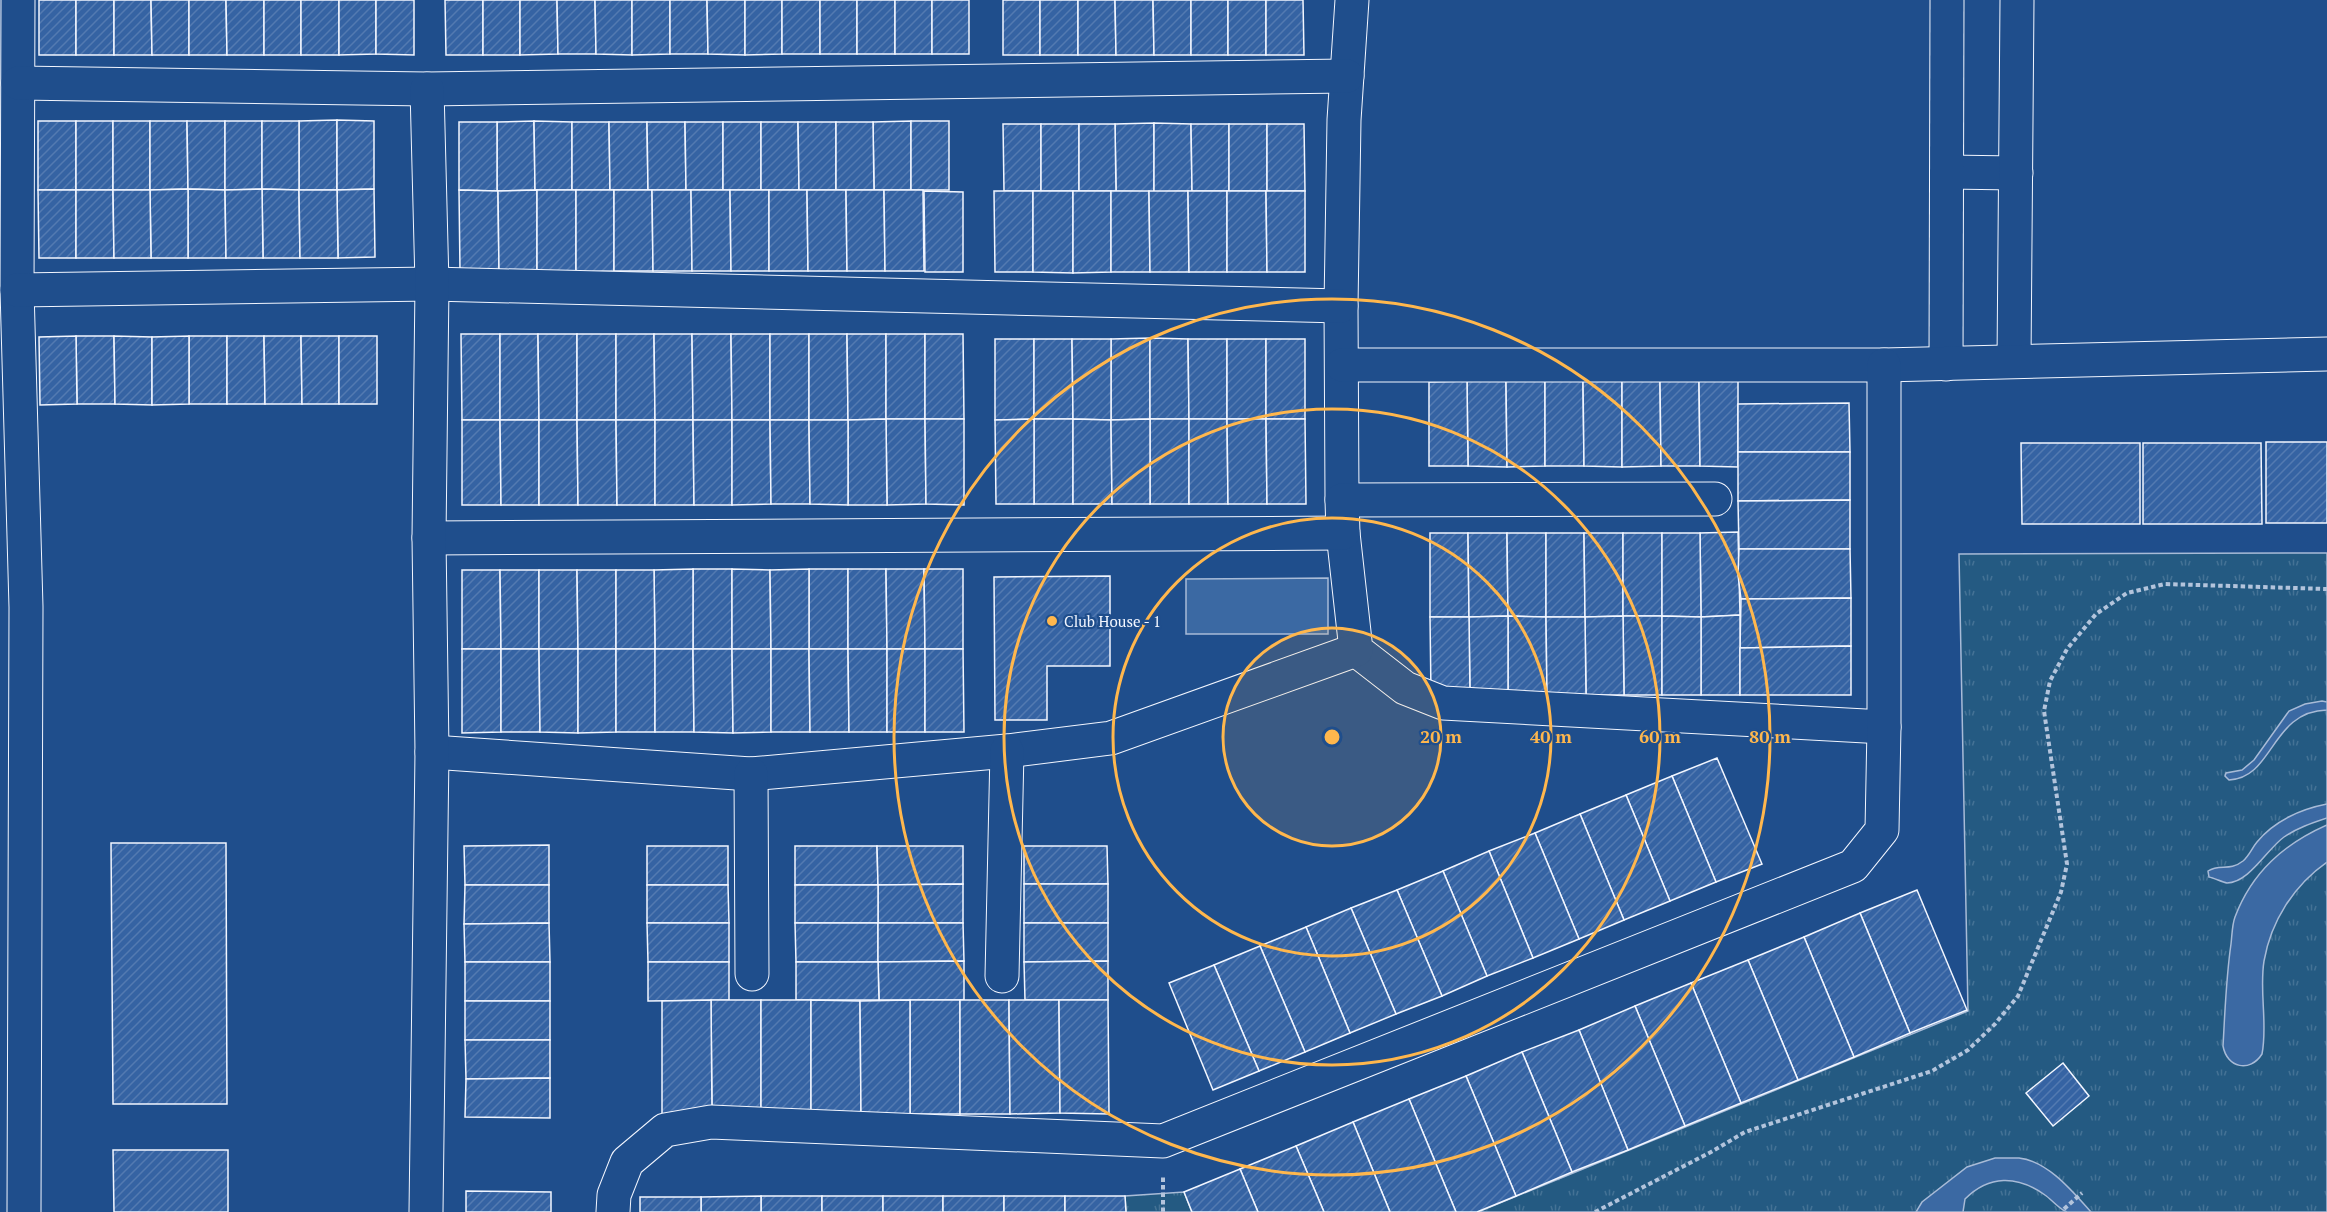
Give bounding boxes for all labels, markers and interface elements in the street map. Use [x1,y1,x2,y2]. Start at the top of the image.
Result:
place label: Club House - 1 [1064,611,1161,631]
marker: Club House - 1 [1045,614,1059,628]
text: 20 m [1420,724,1462,748]
text: 40 m [1530,724,1572,748]
text: 60 m [1639,724,1681,748]
text: 80 m [1749,724,1791,748]
centre of rings [1322,727,1342,747]

